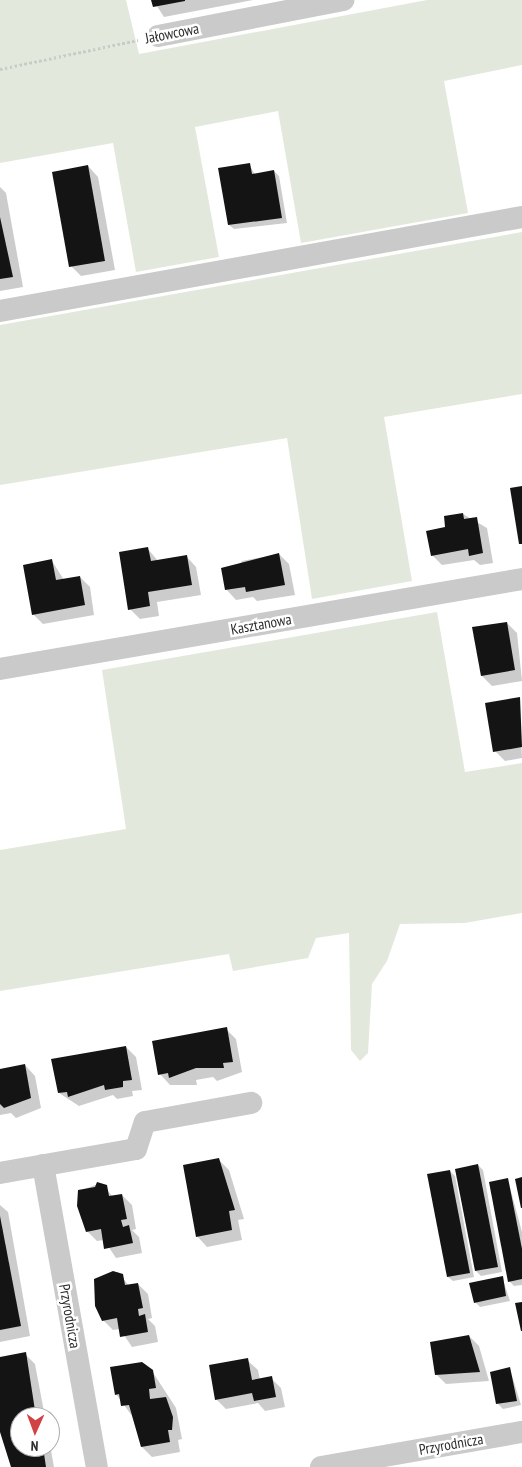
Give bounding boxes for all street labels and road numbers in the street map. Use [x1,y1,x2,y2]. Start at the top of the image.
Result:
street label: Jałowcowa [144,19,200,47]
street label: Kasztanowa [229,610,293,638]
street label: Przyrodnicza [56,1282,84,1350]
street label: Przyrodnicza [417,1430,485,1458]

